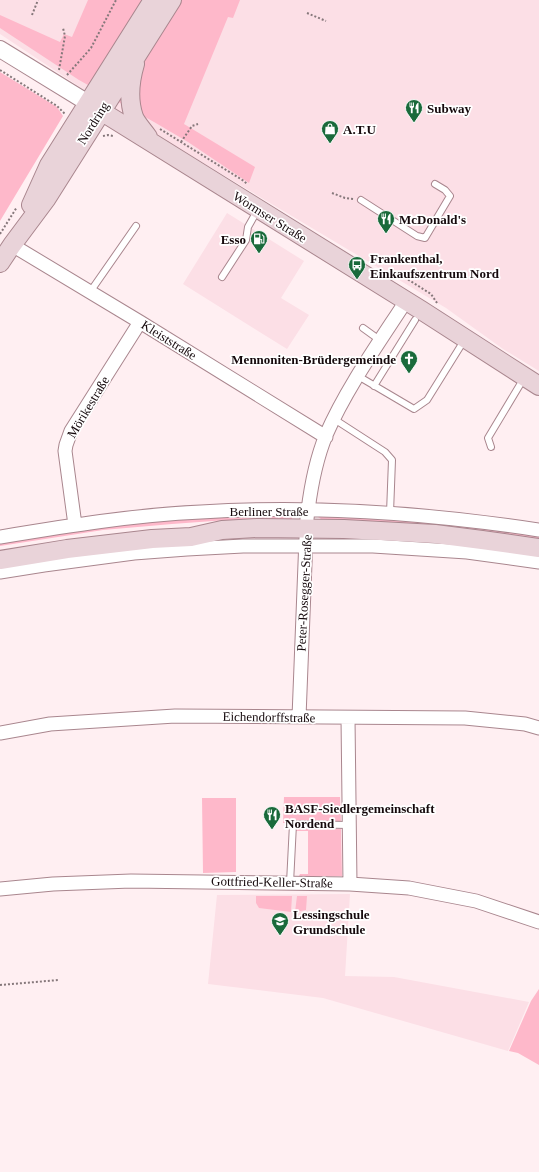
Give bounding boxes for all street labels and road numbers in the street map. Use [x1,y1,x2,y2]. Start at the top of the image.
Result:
street label: Nordring [74,98,112,147]
street label: Wormser Straße [230,188,310,246]
street label: Kleiststraße [139,317,199,363]
street label: Mörikestraße [64,373,112,441]
street label: Berliner Straße [229,504,309,519]
street label: Peter-Rosegger-Straße [293,534,315,652]
street label: Eichendorffstraße [222,709,316,725]
street label: Gottfried-Keller-Straße [211,873,333,891]

